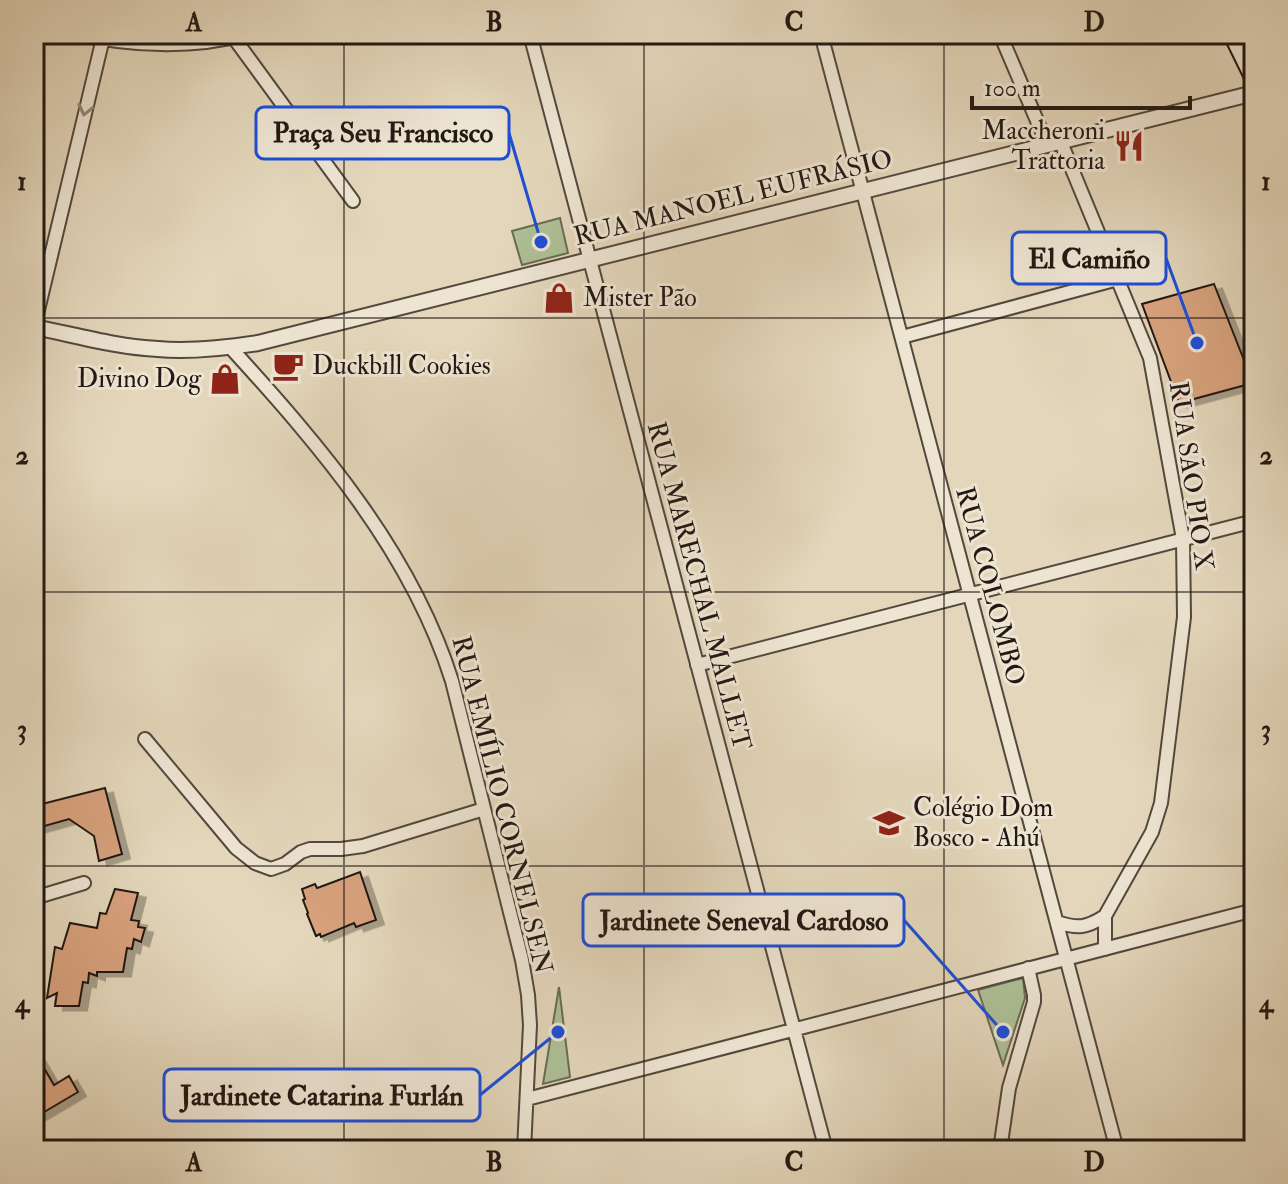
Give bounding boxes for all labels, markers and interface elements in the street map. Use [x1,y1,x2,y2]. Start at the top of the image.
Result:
text: A [185,7,203,39]
text: B [485,7,503,39]
text: C [784,7,804,39]
text: D [1083,7,1105,39]
scale bar [972,60,1190,110]
text: 100 m [984,73,1041,104]
one-way arrow [78,102,95,116]
callout: Praça Seu Francisco [256,107,509,159]
place label: Maccheroni Trattoria [981,115,1105,177]
text: Praça Seu Francisco [273,116,494,151]
restaurant icon: Maccheroni Trattoria [1112,129,1146,163]
street label: RUA MANOEL EUFRÁSIO [570,141,896,253]
text: 1 [17,166,27,198]
text: 1 [1261,166,1271,198]
callout: El Camiño [1012,232,1166,284]
text: El Camiño [1028,242,1151,277]
shop icon: Mister Pão [542,281,576,315]
place label: Mister Pão [583,282,697,314]
cafe icon: Duckbill Cookies [271,349,305,383]
place label: Duckbill Cookies [312,350,491,382]
shop icon: Divino Dog [208,362,242,396]
place label: Divino Dog [77,363,202,395]
street label: RUA SÃO PIO X [1162,379,1221,573]
street label: RUA MARECHAL MALLET [640,418,758,754]
text: 2 [15,440,29,472]
text: 2 [1259,440,1273,472]
street label: RUA COLOMBO [948,483,1032,689]
street label: RUA EMÍLIO CORNELSEN [445,632,562,978]
text: 3 [17,714,27,746]
text: 3 [1261,714,1271,746]
place label: Colégio Dom Bosco - Ahú [913,792,1053,854]
school or university icon: Colégio Dom Bosco - Ahú [872,806,906,840]
callout: Jardinete Seneval Cardoso [583,894,904,946]
text: Jardinete Seneval Cardoso [598,904,889,939]
text: 4 [14,988,31,1020]
text: 4 [1258,988,1275,1020]
callout: Jardinete Catarina Furlán [164,1069,480,1121]
text: Jardinete Catarina Furlán [178,1079,464,1114]
text: A [185,1147,203,1179]
text: B [485,1147,503,1179]
text: C [784,1147,804,1179]
text: D [1083,1147,1105,1179]

